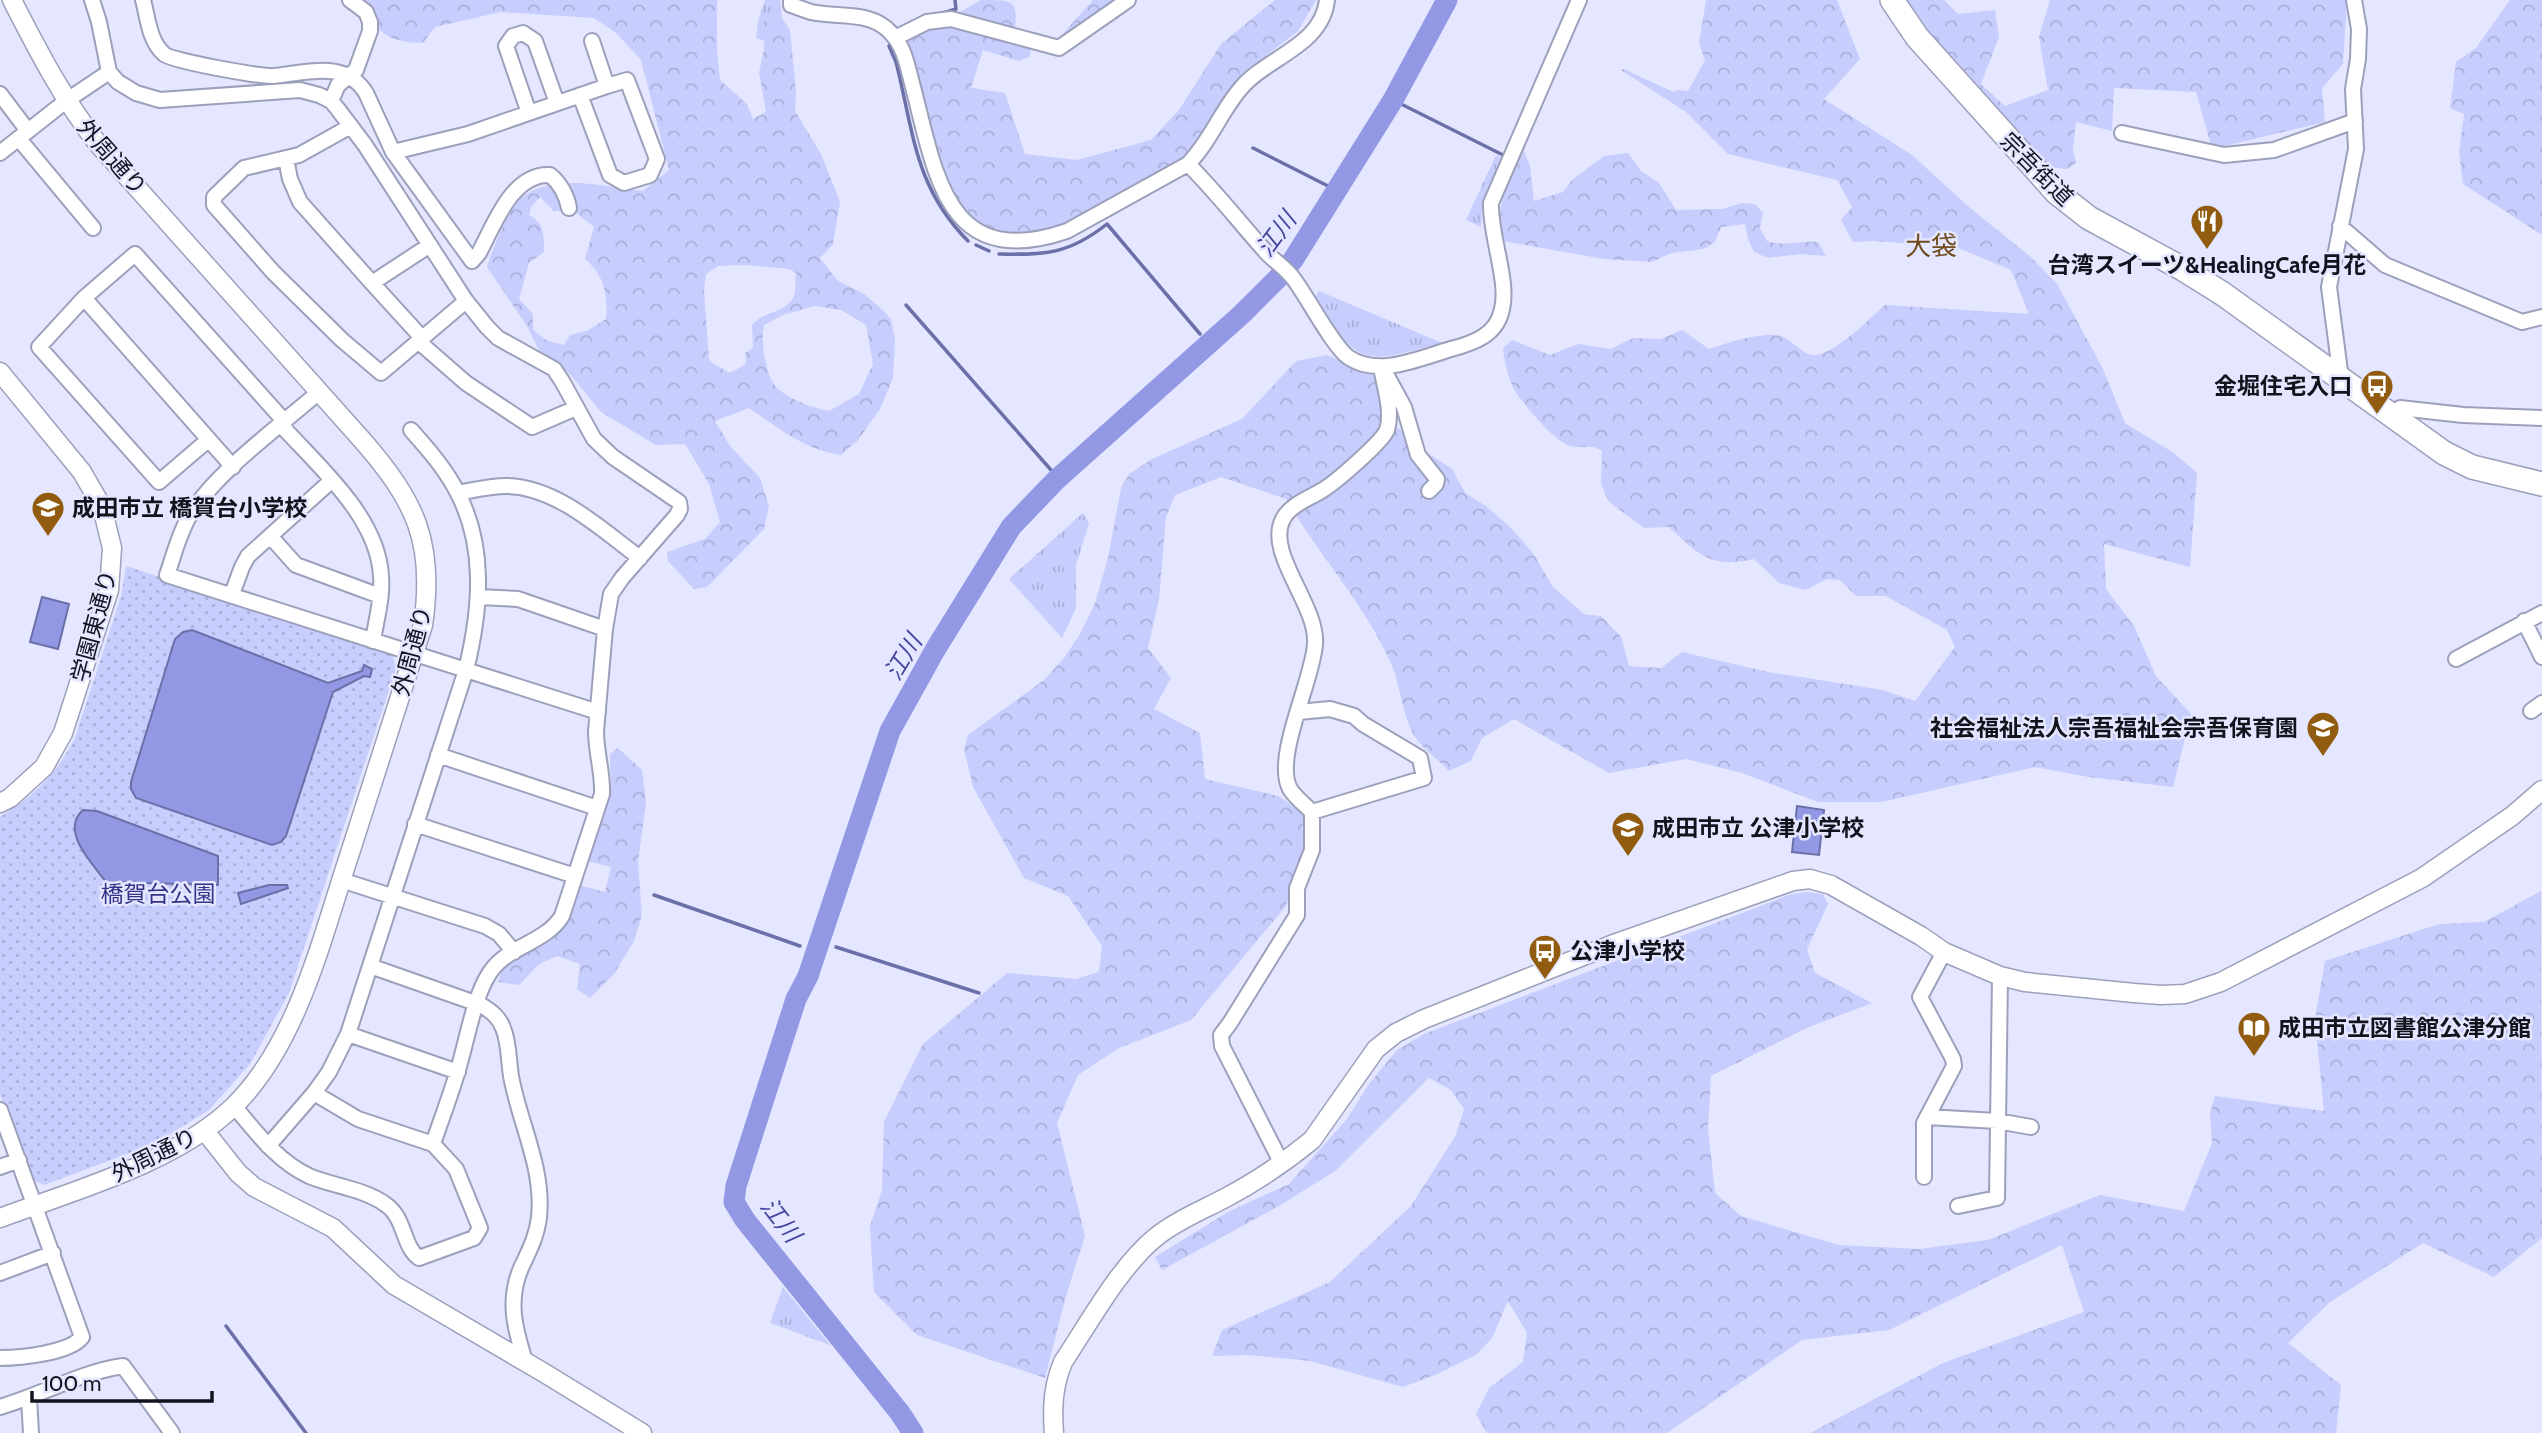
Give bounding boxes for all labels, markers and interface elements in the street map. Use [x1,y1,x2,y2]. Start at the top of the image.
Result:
street label: 外周通り [71,113,153,201]
street label: 宗吾街道 [1995,127,2079,211]
restaurant icon: 台湾スイーツ&HealingCafe月花 [2188,202,2226,251]
water label: 江川 [1250,204,1304,262]
district label: 大袋 [1905,230,1957,262]
place label: 台湾スイーツ&HealingCafe月花 [2048,251,2366,279]
bus stop icon: 金堀住宅入口 [2358,367,2396,416]
place label: 金堀住宅入口 [2214,372,2352,400]
school or university icon: 成田市立 橋賀台小学校 [29,489,67,538]
place label: 成田市立 橋賀台小学校 [72,494,307,522]
street label: 学園東通り [66,567,122,685]
street label: 外周通り [387,603,437,699]
water label: 江川 [878,626,929,685]
school or university icon: 社会福祉法人宗吾福祉会宗吾保育園 [2304,709,2342,758]
place label: 社会福祉法人宗吾福祉会宗吾保育園 [1930,714,2298,742]
school or university icon: 成田市立 公津小学校 [1609,809,1647,858]
place label: 成田市立 公津小学校 [1652,814,1864,842]
park label: 橋賀台公園 [101,880,216,908]
bus stop icon: 公津小学校 [1526,932,1564,981]
place label: 公津小学校 [1570,937,1685,965]
library icon: 成田市立図書館公津分館 [2235,1009,2273,1058]
place label: 成田市立図書館公津分館 [2278,1014,2531,1042]
street label: 外周通り [107,1122,201,1188]
water label: 江川 [755,1192,809,1250]
scale bar [32,1360,212,1404]
text: 100 m [42,1371,101,1396]

